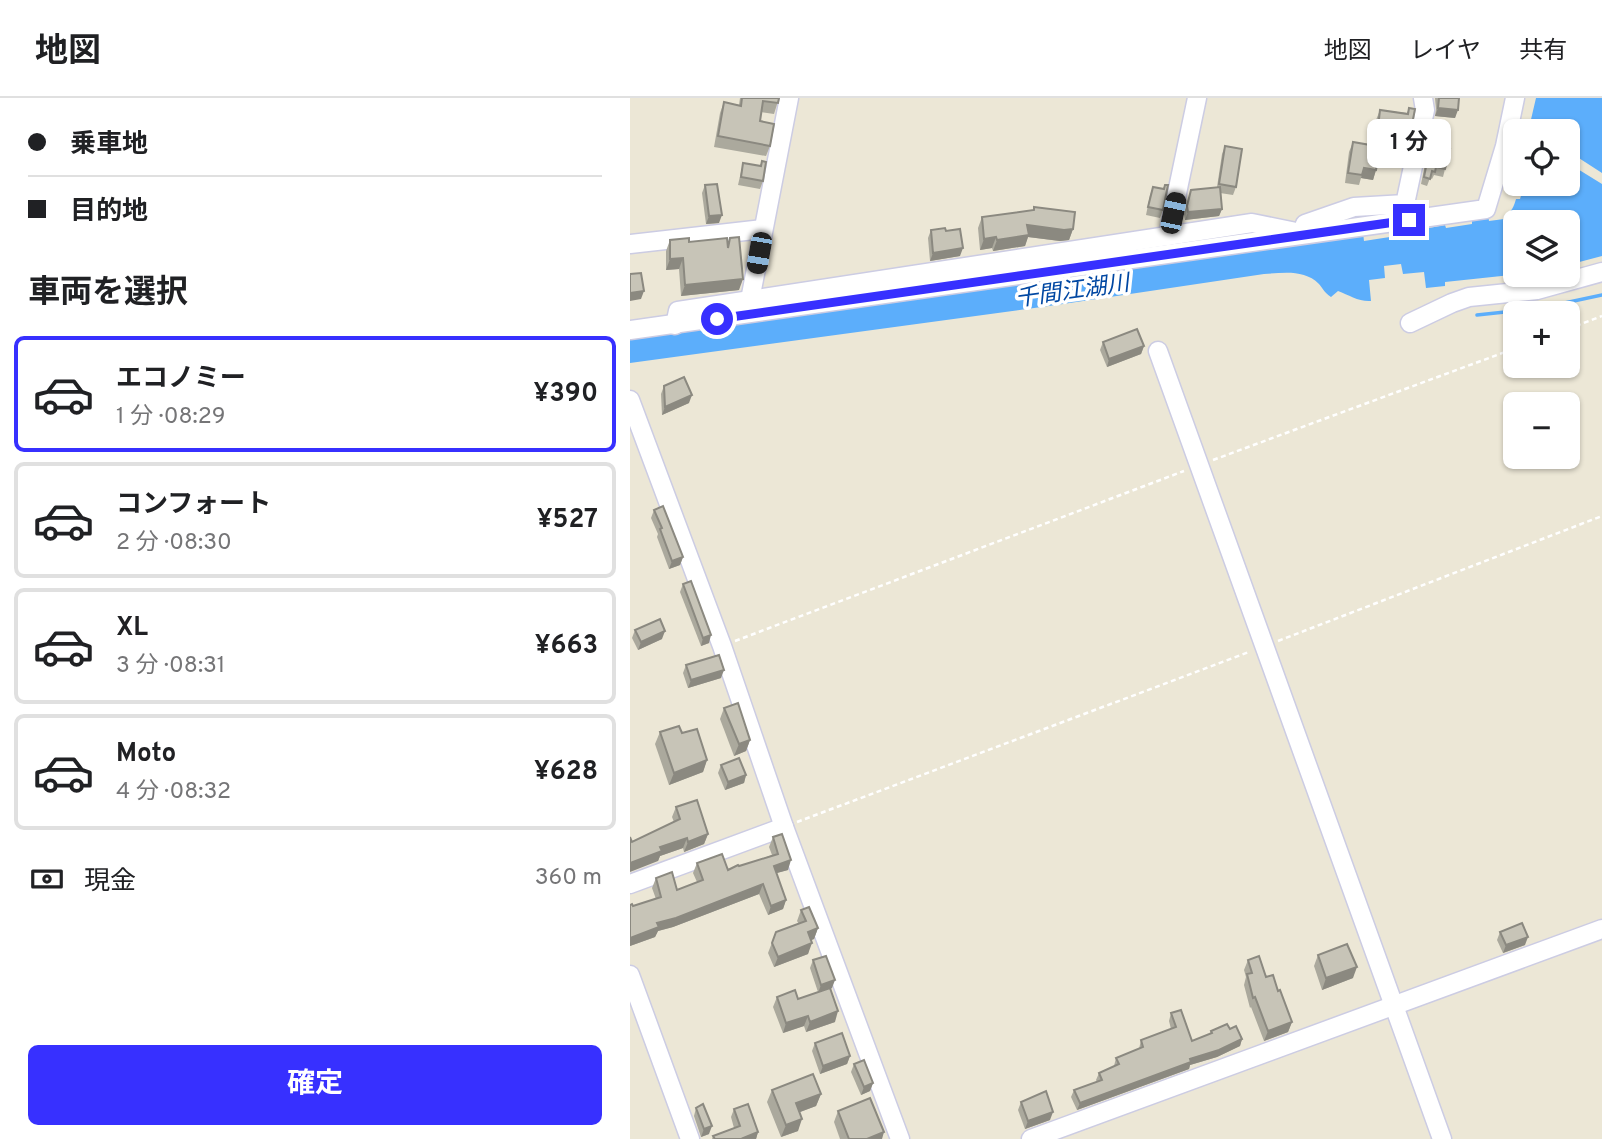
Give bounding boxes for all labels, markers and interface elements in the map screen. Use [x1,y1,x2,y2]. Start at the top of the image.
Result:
text: 地図 [35,32,101,74]
text: 地図 [1324,37,1372,67]
text: レイヤ [1410,37,1481,67]
text: 共有 [1519,37,1567,67]
callout: 1 分 [1367,118,1451,167]
map controls [1503,119,1580,469]
button: locate [1503,119,1580,196]
text: 乗車地 [70,129,148,162]
text: 1 分 [1390,129,1428,158]
car [1159,190,1188,236]
text: 目的地 [70,196,148,229]
route end [1393,204,1425,236]
button: layers [1503,210,1580,287]
car [746,230,773,276]
water label: 千間江湖川 [1013,270,1134,315]
text: 車両を選択 [28,274,188,314]
button: + [1503,301,1580,378]
route start [701,303,733,335]
icon: car [32,363,95,426]
text: エコノミー [116,363,246,396]
text: ¥390 [533,378,598,411]
button: − [1503,392,1580,469]
text: 1 分 · 08:29 [116,403,226,432]
icon: car [32,489,95,552]
text: コンフォート [116,489,271,522]
text: ¥527 [537,504,598,537]
text: 2 分 · 08:30 [116,529,232,558]
text: XL [116,612,148,645]
icon: car [32,615,95,678]
text: ¥663 [535,630,598,663]
text: 3 分 · 08:31 [116,652,225,681]
text: Moto [116,738,176,771]
icon: car [32,741,95,804]
text: ¥628 [534,756,598,789]
text: 4 分 · 08:32 [116,778,231,807]
icon: cash [28,860,66,898]
text: 360 m [535,864,602,893]
text: 現金 [84,866,136,899]
button: 確定 [28,1045,602,1125]

